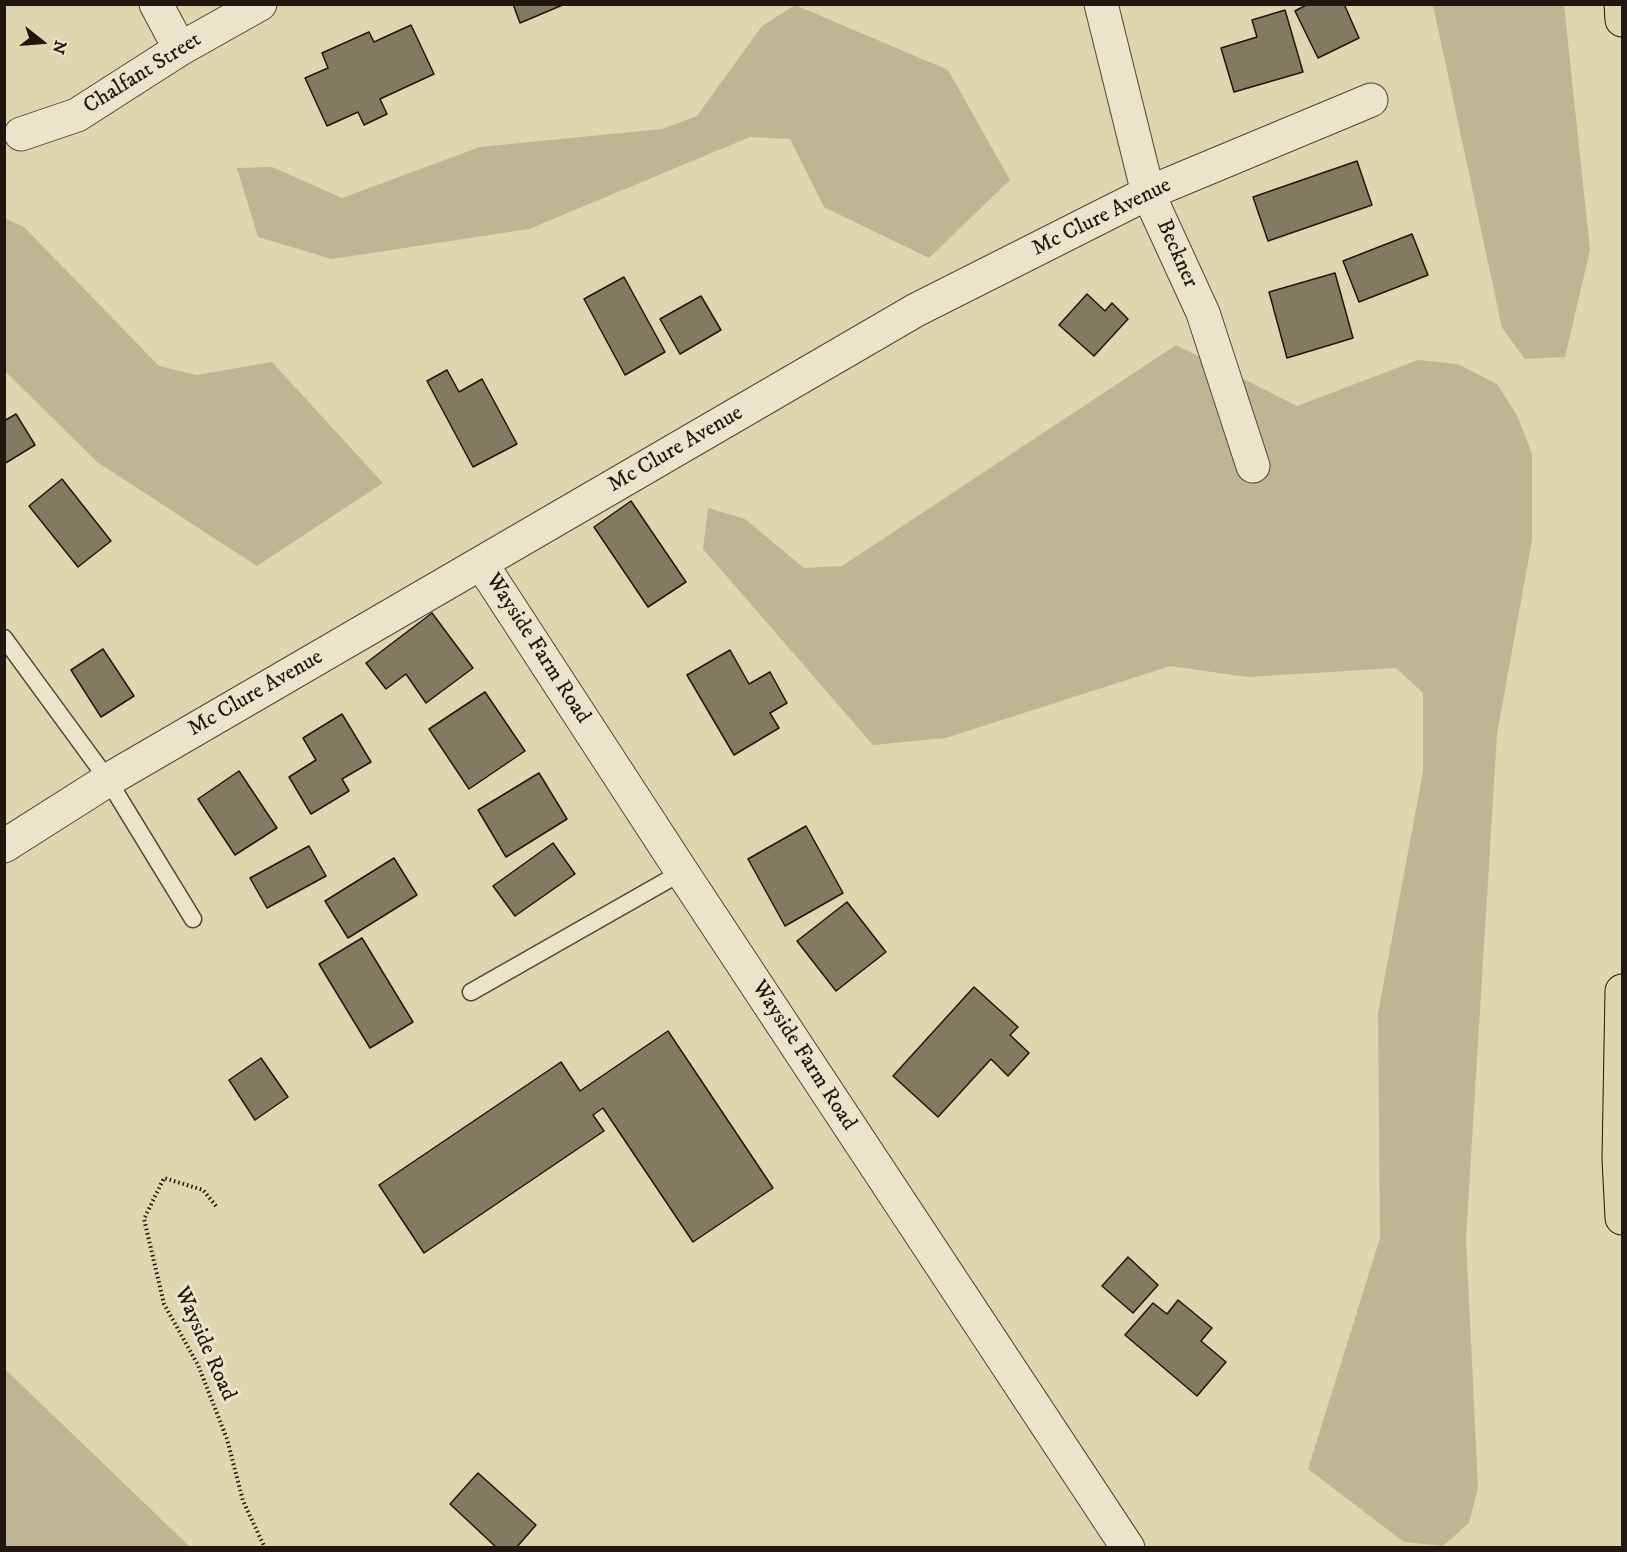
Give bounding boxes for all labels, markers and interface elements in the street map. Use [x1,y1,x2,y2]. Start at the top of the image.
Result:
north arrow [12,12,72,72]
street label: Chalfant Street [79,27,207,121]
text: N [48,38,71,56]
street label: Mc Clure Avenue [1028,173,1176,263]
street label: Beckner [1149,216,1203,292]
street label: Mc Clure Avenue [604,401,748,499]
street label: Wayside Farm Road [479,569,595,729]
street label: Mc Clure Avenue [184,645,328,743]
street label: Wayside Farm Road [745,976,861,1136]
street label: Wayside Road [167,1283,241,1405]

